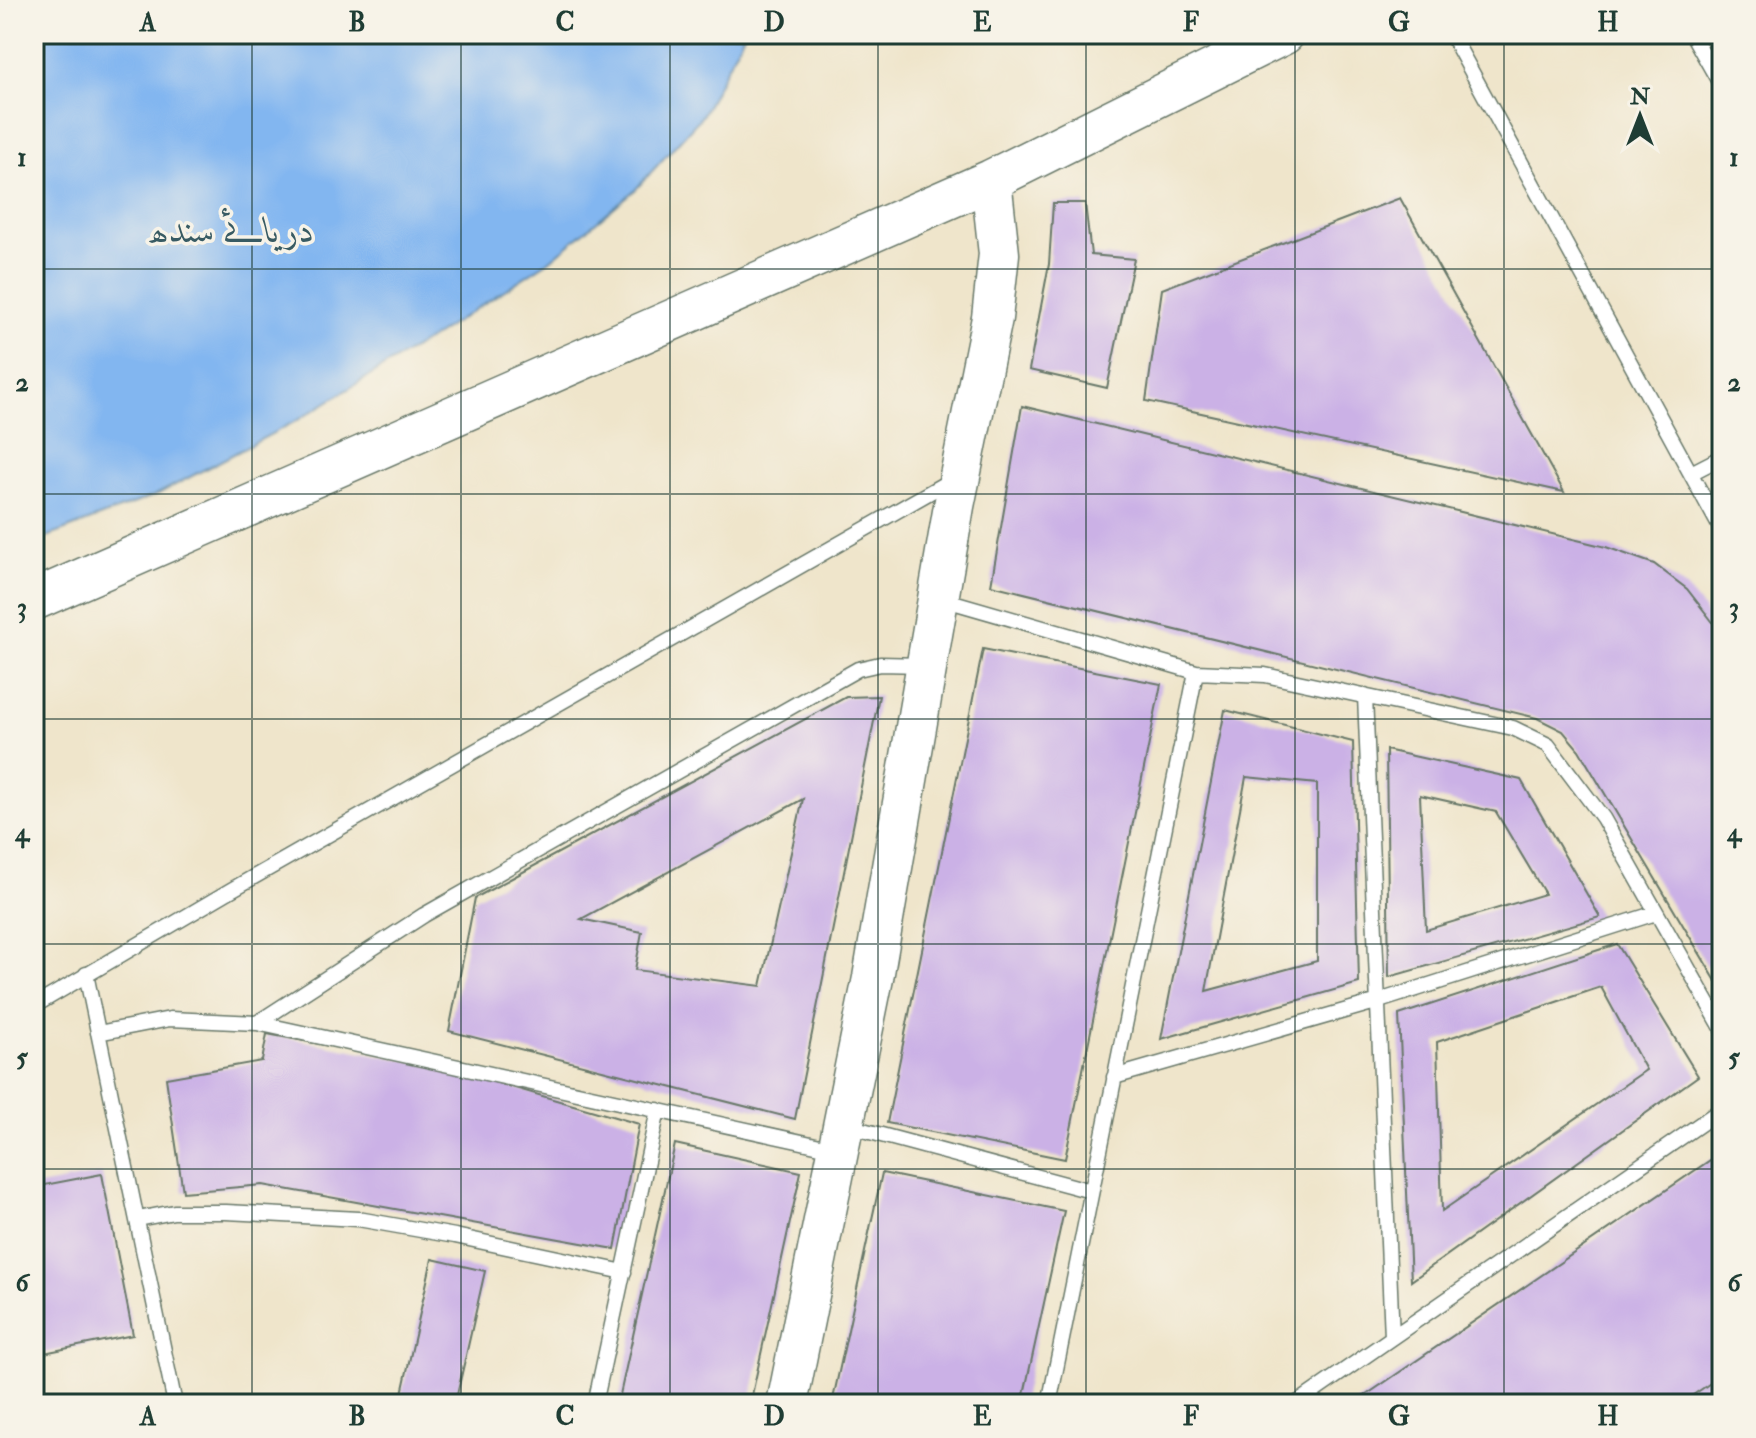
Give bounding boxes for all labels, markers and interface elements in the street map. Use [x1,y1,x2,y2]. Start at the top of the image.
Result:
text: A [139,7,157,39]
text: B [348,7,366,39]
text: C [555,7,575,39]
text: D [763,7,785,39]
text: E [973,7,992,39]
text: F [1183,7,1200,39]
text: G [1388,7,1410,39]
text: H [1597,7,1619,39]
north arrow [1600,76,1680,156]
text: N [1629,83,1650,111]
text: 1 [17,142,27,174]
text: 1 [1729,142,1739,174]
water label: دریائے سندھ [147,207,315,253]
text: 2 [15,367,29,399]
text: 2 [1727,367,1741,399]
text: 3 [17,592,27,624]
text: 3 [1729,592,1739,624]
text: 4 [14,817,31,849]
text: 4 [1726,817,1743,849]
text: 5 [16,1042,28,1074]
text: 5 [1728,1042,1740,1074]
text: 6 [15,1267,30,1299]
text: 6 [1727,1267,1742,1299]
text: A [139,1401,157,1433]
text: B [348,1401,366,1433]
text: C [555,1401,575,1433]
text: D [763,1401,785,1433]
text: E [973,1401,992,1433]
text: F [1183,1401,1200,1433]
text: G [1388,1401,1410,1433]
text: H [1597,1401,1619,1433]

